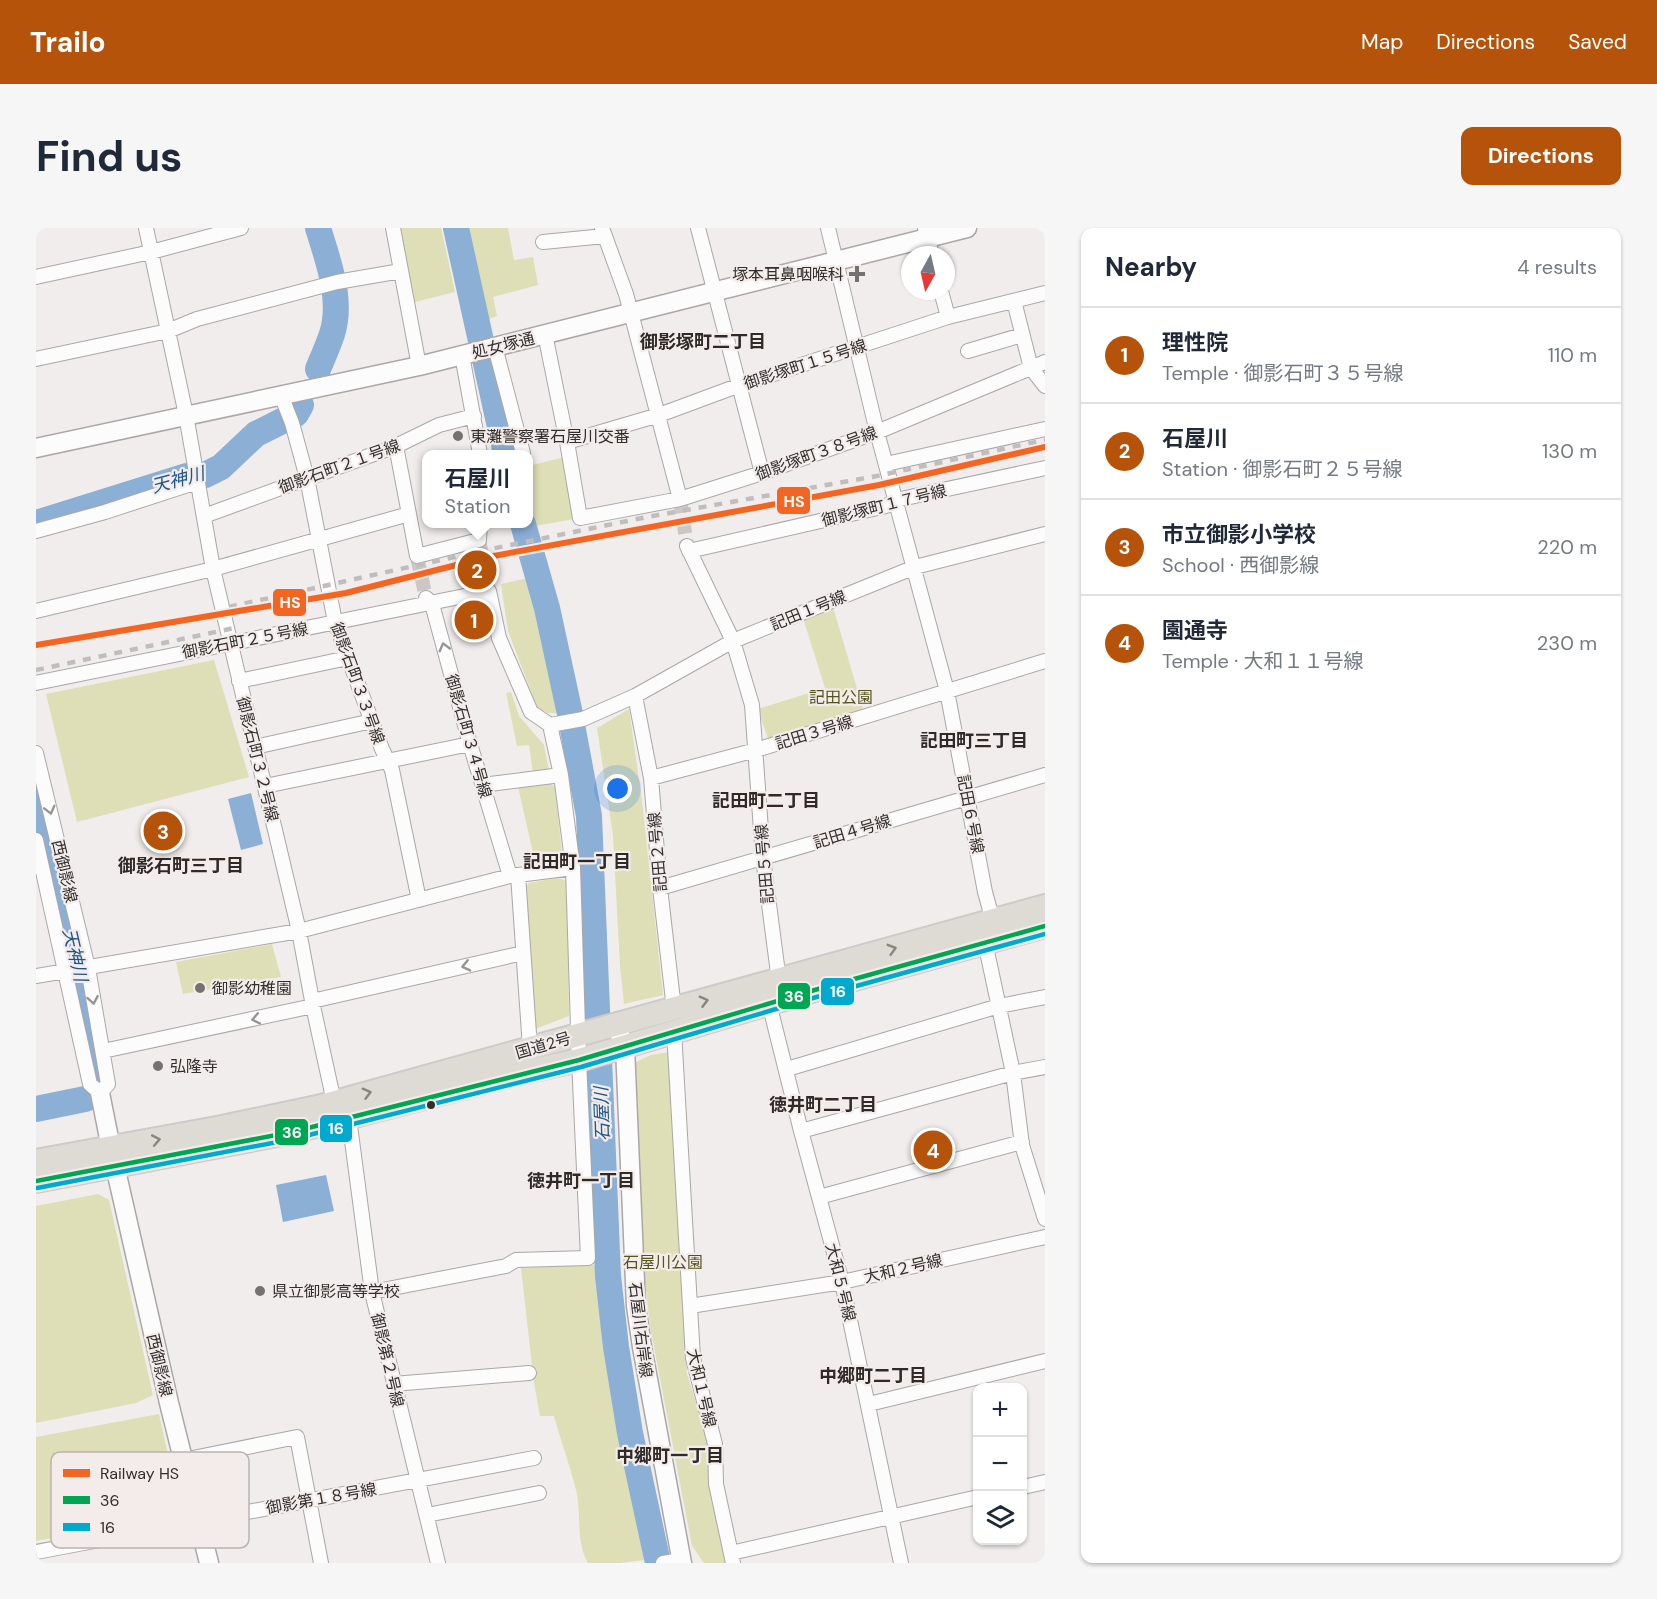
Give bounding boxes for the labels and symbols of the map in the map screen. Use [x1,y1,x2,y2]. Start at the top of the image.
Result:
north arrow [901,246,955,300]
place label: 塚本耳鼻咽喉科 [732,264,844,285]
marker: 塚本耳鼻咽喉科 [848,265,866,283]
street label: 処女塚通 [470,328,537,363]
district label: 御影塚町二丁目 [639,330,766,354]
street label: 御影塚町１５号線 [741,335,869,394]
street label: 御影塚町３８号線 [752,422,880,485]
place label: 東灘警察署石屋川交番 [470,426,630,447]
marker: 東灘警察署石屋川交番 [451,429,465,443]
street label: 御影石町２１号線 [275,435,403,498]
water label: 天神川 [149,461,209,499]
street label: 御影塚町１７号線 [819,480,949,531]
line badge: HS [776,486,811,515]
text: HS [783,491,805,512]
pin: 2 [458,548,496,592]
street label: 記田１号線 [767,586,849,635]
line badge: HS [272,588,307,617]
text: HS [279,592,301,613]
pin: 1 [454,598,494,642]
street label: 御影石町２５号線 [180,618,310,663]
street label: 御影石町３３号線 [326,619,389,747]
one-way arrow [438,642,451,652]
street label: 御影石町３４号線 [441,672,496,801]
park label: 記田公園 [809,687,873,708]
street label: 御影石町３２号線 [232,694,283,824]
street label: 記田３号線 [773,711,855,754]
district label: 記田町三丁目 [920,729,1028,753]
street label: 記田６号線 [953,773,988,855]
your location [603,774,632,803]
district label: 記田町二丁目 [712,789,820,813]
one-way arrow [42,804,55,814]
pin: 3 [144,808,182,854]
street label: 記田４号線 [811,810,893,853]
street label: 記田２号線 [644,811,671,893]
street label: 記田５号線 [751,823,778,905]
street label: 西御影線 [47,838,82,905]
district label: 記田町一丁目 [523,850,631,874]
district label: 御影石町三丁目 [117,854,244,878]
water label: 天神川 [57,926,93,986]
one-way arrow [886,944,897,956]
one-way arrow [462,958,472,971]
line badge: 16 [820,977,855,1006]
place label: 御影幼稚園 [212,978,292,999]
marker: 御影幼稚園 [193,981,207,995]
text: 16 [830,981,846,1002]
line badge: 36 [777,982,811,1010]
text: 36 [784,986,804,1007]
one-way arrow [87,995,99,1004]
one-way arrow [699,995,709,1008]
one-way arrow [251,1011,261,1024]
street label: 国道2号 [513,1028,574,1063]
place label: 弘隆寺 [170,1056,218,1077]
marker: 弘隆寺 [151,1059,165,1073]
water label: 石屋川 [589,1085,615,1141]
one-way arrow [361,1088,371,1101]
district label: 徳井町二丁目 [769,1093,877,1117]
unlabelled marker [425,1099,437,1111]
line badge: 16 [319,1114,353,1143]
line badge: 36 [274,1118,309,1146]
text: 16 [328,1118,344,1139]
text: 36 [282,1122,302,1143]
pin: 4 [914,1128,952,1172]
one-way arrow [150,1134,160,1147]
district label: 徳井町一丁目 [527,1169,635,1193]
street label: 大和５号線 [821,1241,860,1323]
street label: 大和２号線 [862,1249,944,1288]
park label: 石屋川公園 [623,1252,703,1273]
place label: 県立御影高等学校 [272,1281,400,1302]
street label: 石屋川右岸線 [624,1281,657,1379]
marker: 県立御影高等学校 [253,1284,267,1298]
street label: 御影第２号線 [366,1311,409,1409]
street label: 西御影線 [142,1332,177,1399]
street label: 大和１号線 [682,1347,721,1429]
district label: 中郷町二丁目 [819,1364,927,1388]
district label: 中郷町一丁目 [616,1444,724,1468]
legend [51,1452,249,1548]
text: Railway HS [100,1463,179,1484]
street label: 御影第１８号線 [264,1478,378,1519]
text: 36 [100,1490,120,1511]
text: 16 [100,1517,115,1538]

